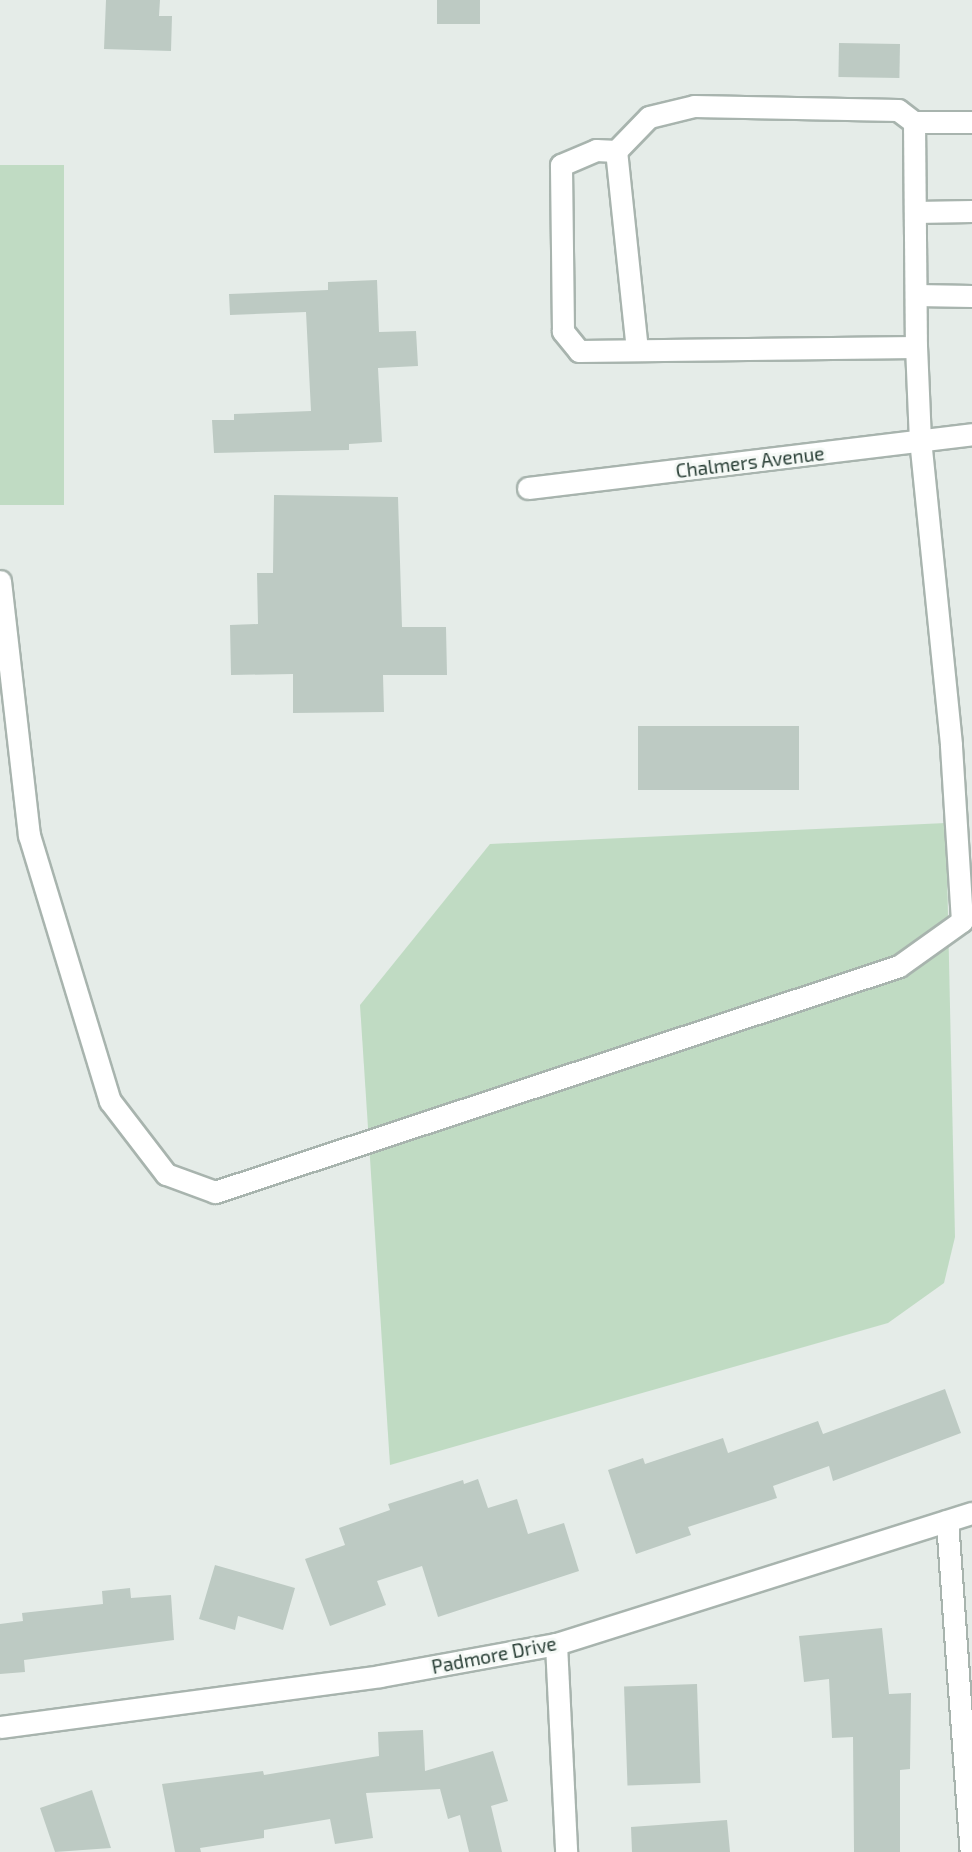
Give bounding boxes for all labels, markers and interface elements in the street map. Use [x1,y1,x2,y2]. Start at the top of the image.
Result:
street label: Chalmers Avenue [674,442,826,482]
street label: Padmore Drive [430,1632,558,1678]

